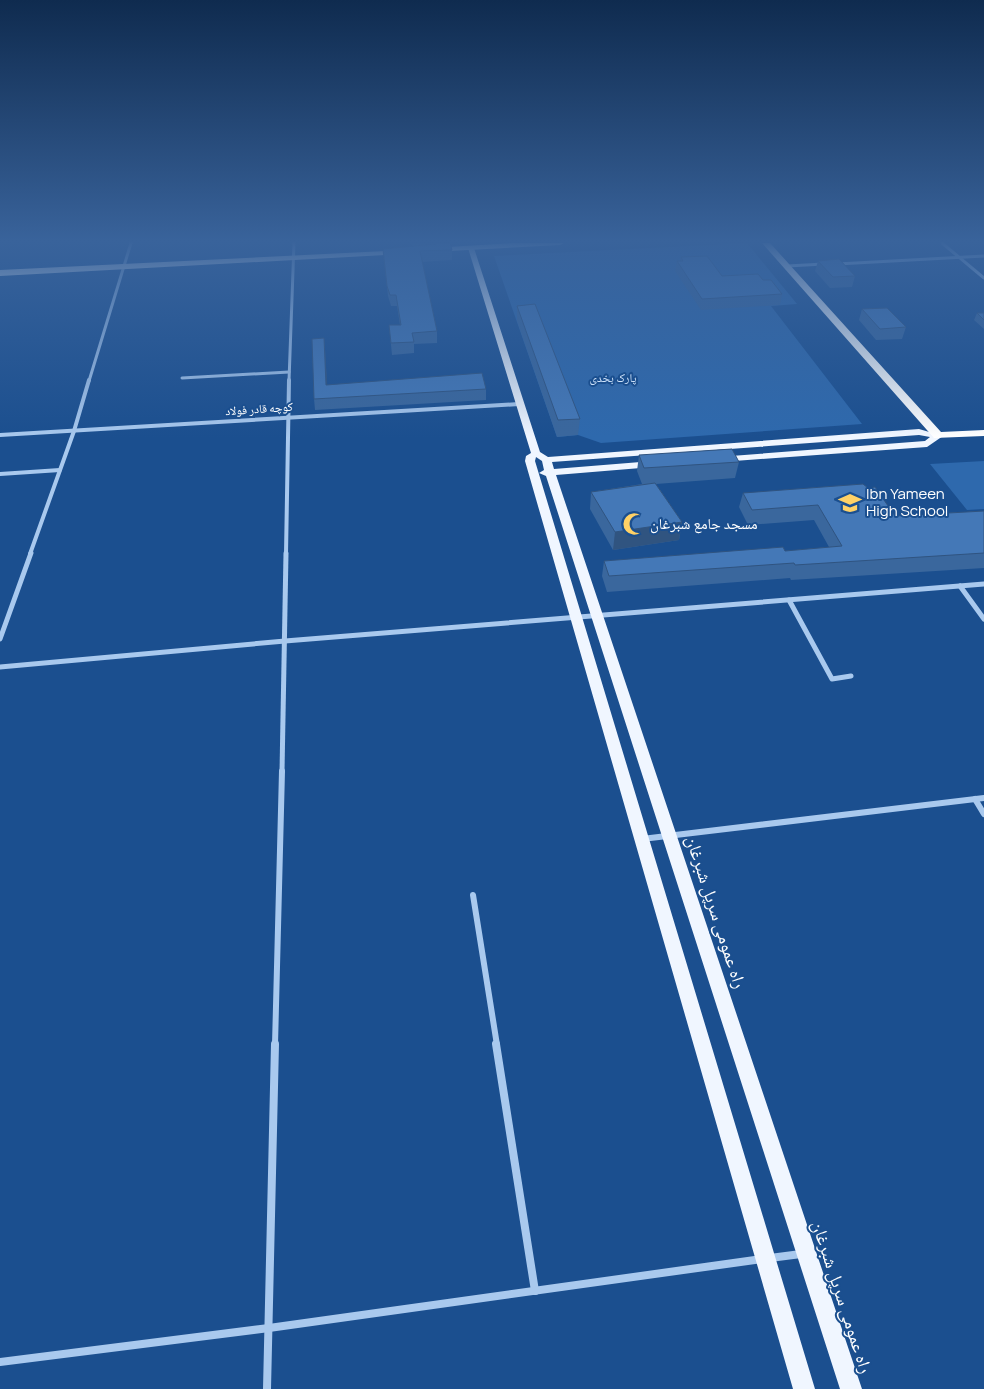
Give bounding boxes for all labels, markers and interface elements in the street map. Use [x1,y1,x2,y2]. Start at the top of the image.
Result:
park label: پارک بخدی [589,369,637,386]
street label: کوچه قادر فولاد [224,398,293,419]
place label: Ibn Yameen High School [866,483,948,521]
school or university icon: Ibn Yameen High School [837,490,863,516]
mosque icon: مسجد جامع شبرغان [621,511,647,537]
place label: مسجد جامع شبرغان [650,513,758,534]
street label: راه عمومی سرپل شبرغان [681,832,753,991]
street label: راه عمومی سرپل شبرغان [807,1217,879,1376]

